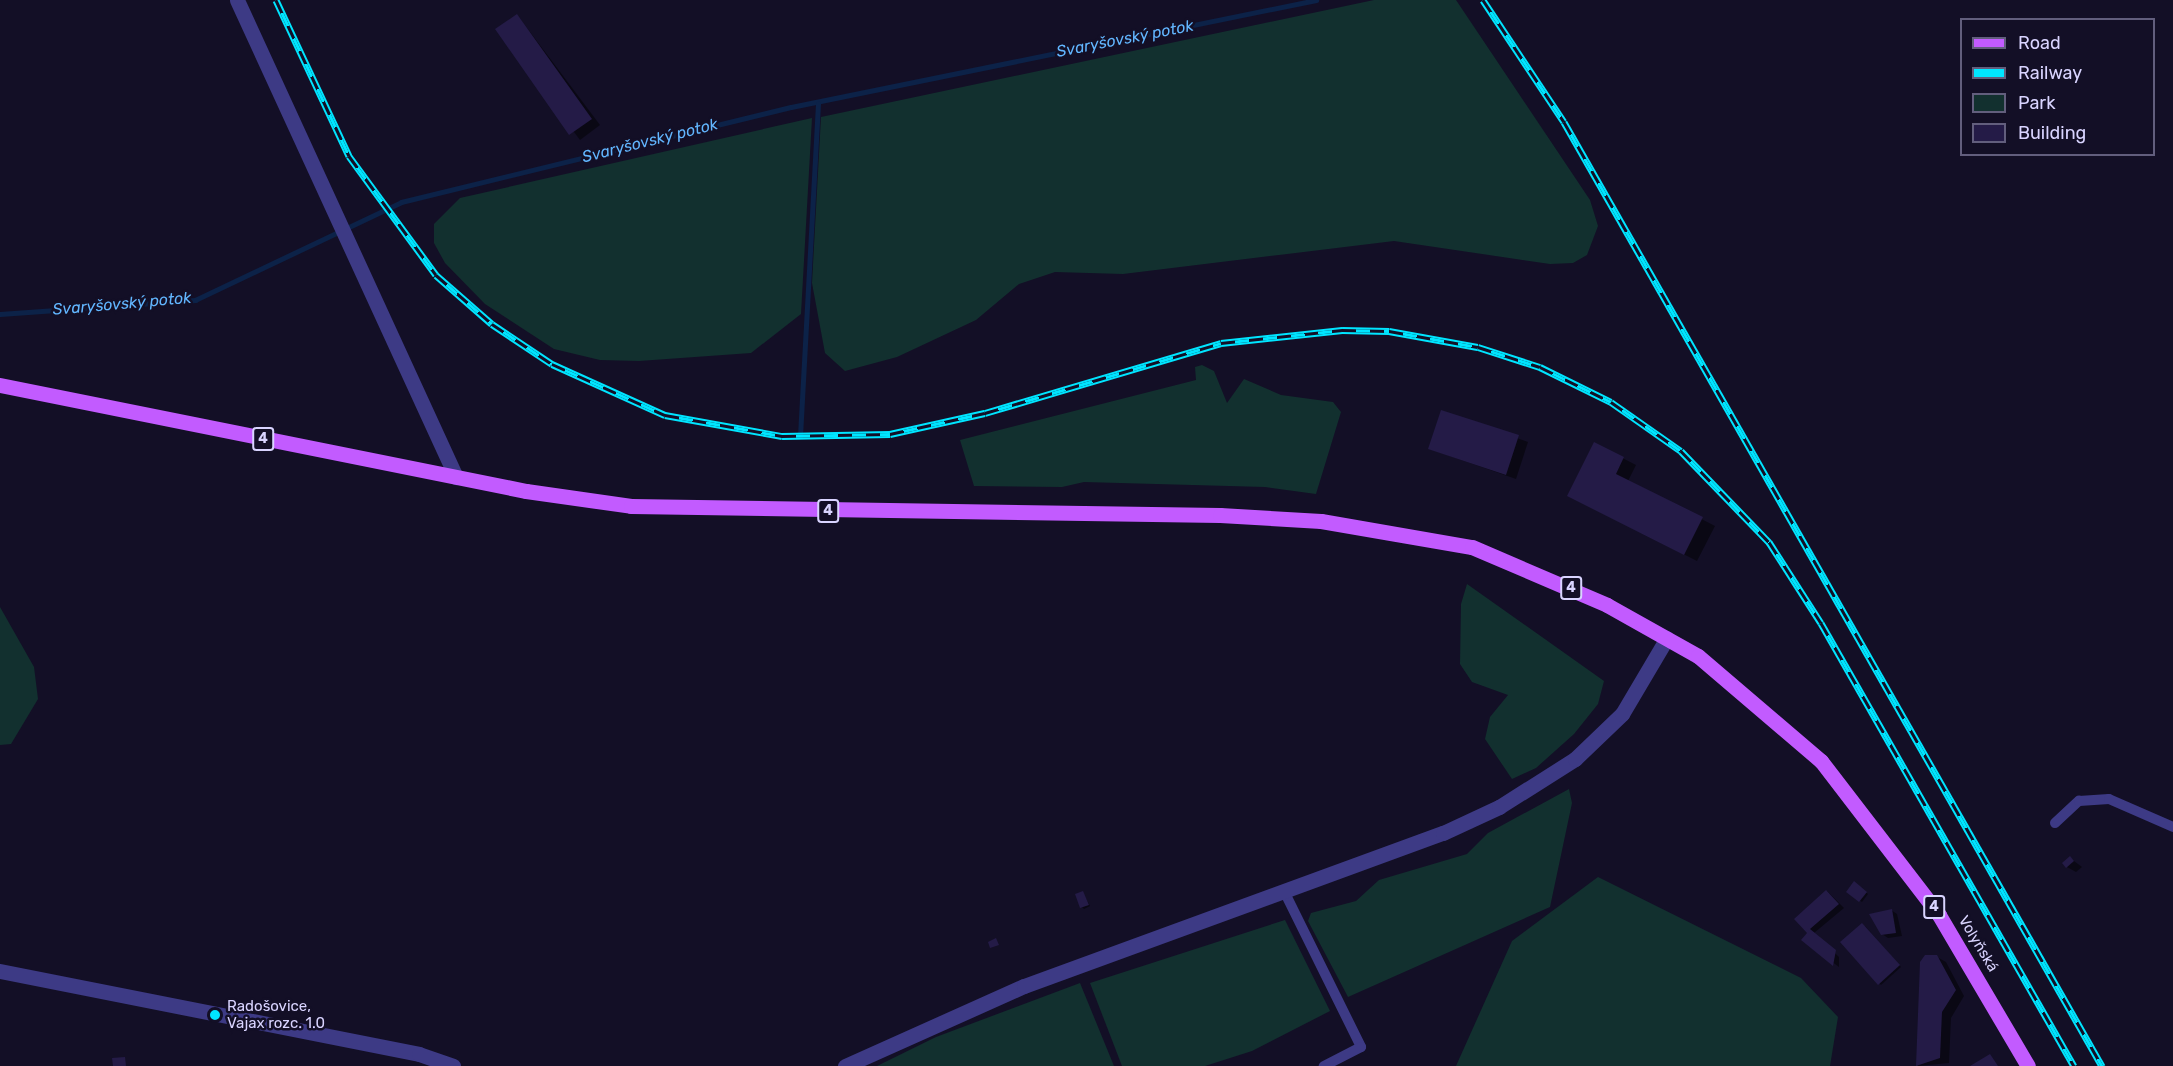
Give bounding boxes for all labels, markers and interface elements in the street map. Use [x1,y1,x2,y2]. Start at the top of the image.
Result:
water label: Svaryšovský potok [1055,16,1195,62]
legend [1960,18,2155,156]
text: Road [2018,32,2061,54]
text: Railway [2018,62,2082,84]
text: Park [2018,92,2055,114]
water label: Svaryšovský potok [580,115,720,167]
text: Building [2018,122,2086,144]
water label: Svaryšovský potok [52,288,192,320]
road number: 4 [251,428,275,450]
road number: 4 [816,500,840,522]
road number: 4 [1559,577,1583,599]
road number: 4 [1922,896,1946,918]
street label: Volyňská [1954,913,2002,975]
place label: Radošovice, Vajax rozc. 1.0 [227,997,325,1032]
marker: Radošovice, Vajax rozc. 1.0 [208,1008,222,1022]

